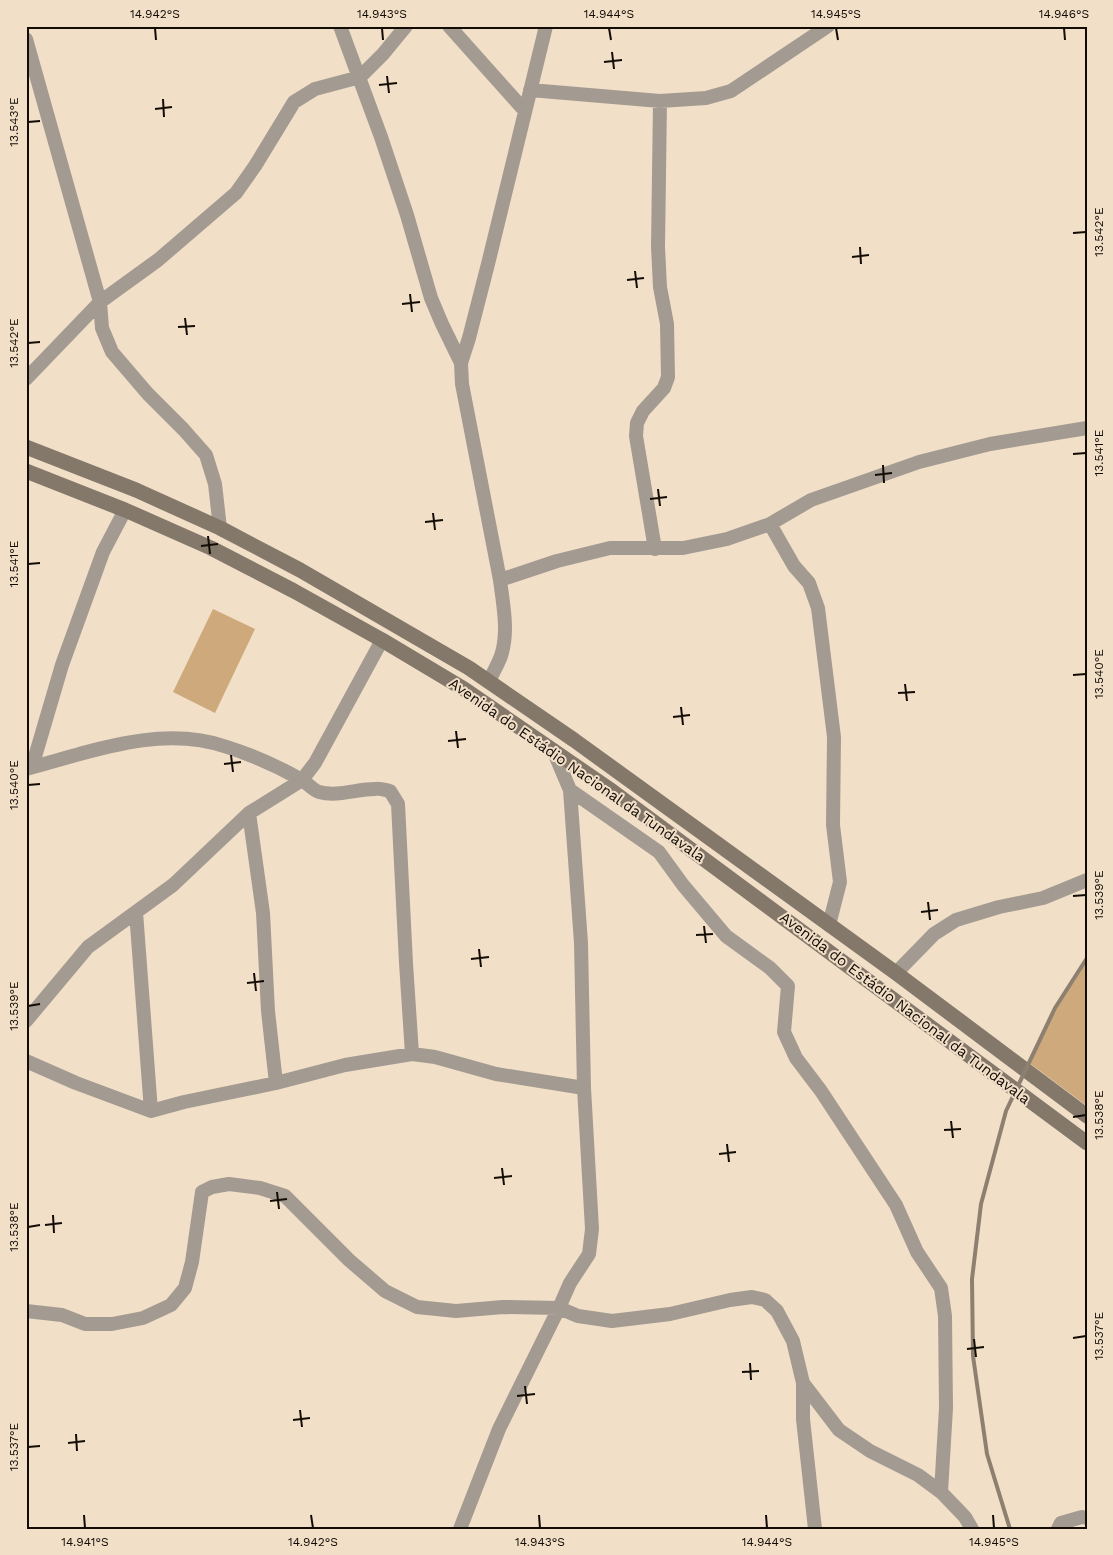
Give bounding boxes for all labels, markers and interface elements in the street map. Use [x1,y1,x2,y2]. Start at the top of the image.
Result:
text: 14.942°S [130,7,180,21]
text: 14.943°S [357,7,407,21]
text: 14.944°S [584,7,634,21]
text: 14.945°S [811,7,861,21]
text: 14.946°S [1039,7,1089,21]
text: 13.543°E [7,97,21,147]
text: 13.542°E [1092,207,1106,257]
text: 13.542°E [7,318,21,368]
text: 13.541°E [1092,429,1106,476]
text: 13.541°E [7,540,21,587]
text: 13.540°E [1092,649,1106,699]
street label: Avenida do Estádio Nacional da Tundavala [445,674,709,866]
text: 13.540°E [7,760,21,810]
text: 13.539°E [1092,870,1106,920]
street label: Avenida do Estádio Nacional da Tundavala [776,908,1034,1108]
text: 13.539°E [7,981,21,1031]
text: 13.538°E [1092,1090,1106,1140]
text: 13.538°E [7,1202,21,1252]
text: 13.537°E [1092,1312,1106,1360]
text: 13.537°E [7,1423,21,1471]
text: 14.941°S [61,1535,109,1549]
text: 14.942°S [288,1535,338,1549]
text: 14.943°S [515,1535,565,1549]
text: 14.944°S [742,1535,792,1549]
text: 14.945°S [969,1535,1019,1549]

